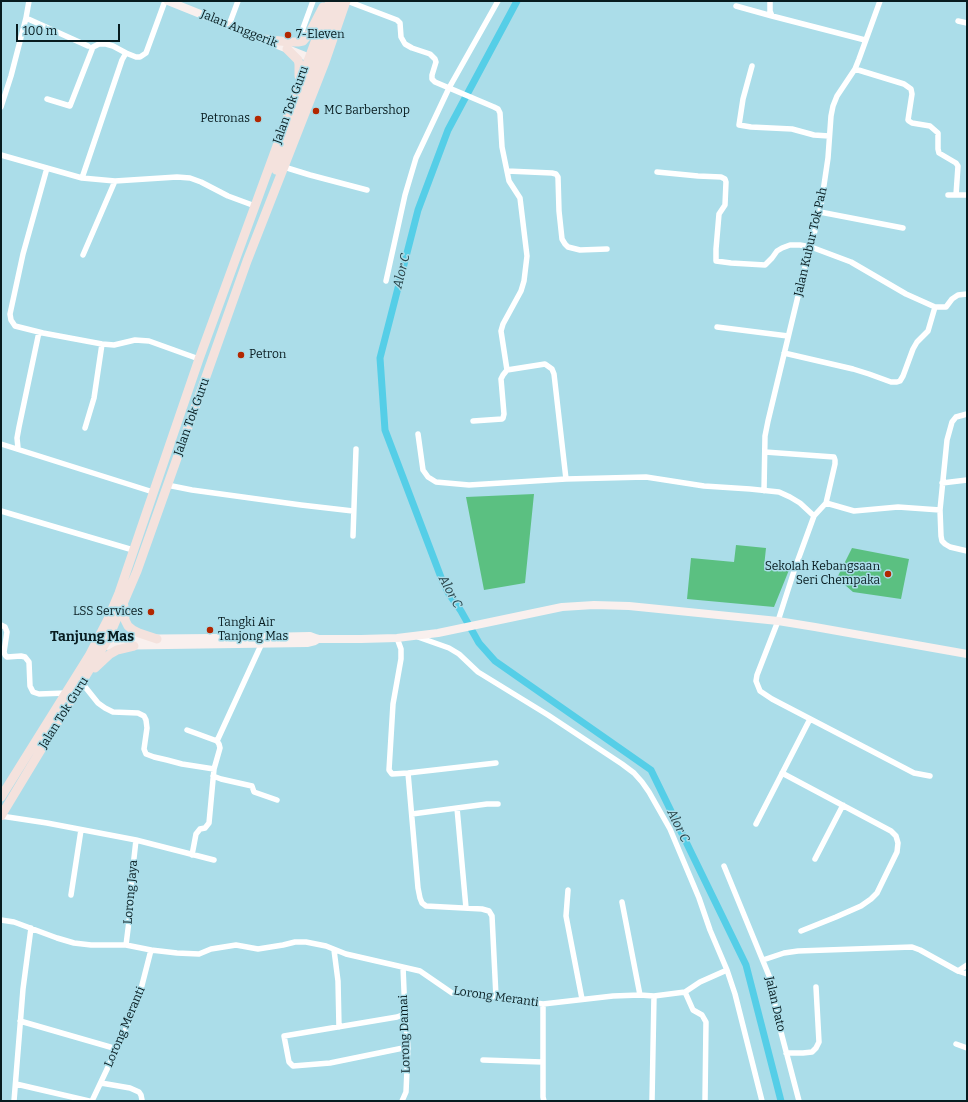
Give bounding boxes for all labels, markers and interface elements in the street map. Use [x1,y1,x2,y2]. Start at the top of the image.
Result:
street label: Jalan Anggerik [199,7,279,51]
scale bar [18,16,122,42]
text: 100 m [23,24,57,38]
place label: 7-Eleven [296,28,345,42]
marker: 7-Eleven [283,30,293,40]
street label: Jalan Tok Guru [270,64,312,146]
place label: MC Barbershop [324,104,410,118]
marker: MC Barbershop [311,106,321,116]
place label: Petronas [200,112,250,126]
marker: Petronas [253,114,263,124]
street label: Jalan Kubur Tok Pah [791,186,831,298]
water label: Alor C [390,252,414,290]
place label: Petron [249,348,286,362]
marker: Petron [236,350,246,360]
street label: Jalan Tok Guru [171,376,213,458]
place label: Sekolah Kebangsaan Seri Chempaka [765,560,880,588]
marker: Sekolah Kebangsaan Seri Chempaka [883,569,893,579]
water label: Alor C [435,573,465,611]
place label: LSS Services [73,605,143,619]
marker: LSS Services [146,607,156,617]
place label: Tangki Air Tanjong Mas [218,616,288,644]
marker: Tangki Air Tanjong Mas [205,625,215,635]
district label: Tanjung Mas [50,629,134,645]
street label: Jalan Tok Guru [36,675,92,751]
water label: Alor C [663,807,693,845]
street label: Lorong Jaya [121,859,141,925]
street label: Jalan Dato [762,975,788,1033]
street label: Lorong Meranti [452,984,540,1010]
street label: Lorong Meranti [102,985,148,1069]
street label: Lorong Damai [396,995,414,1073]

